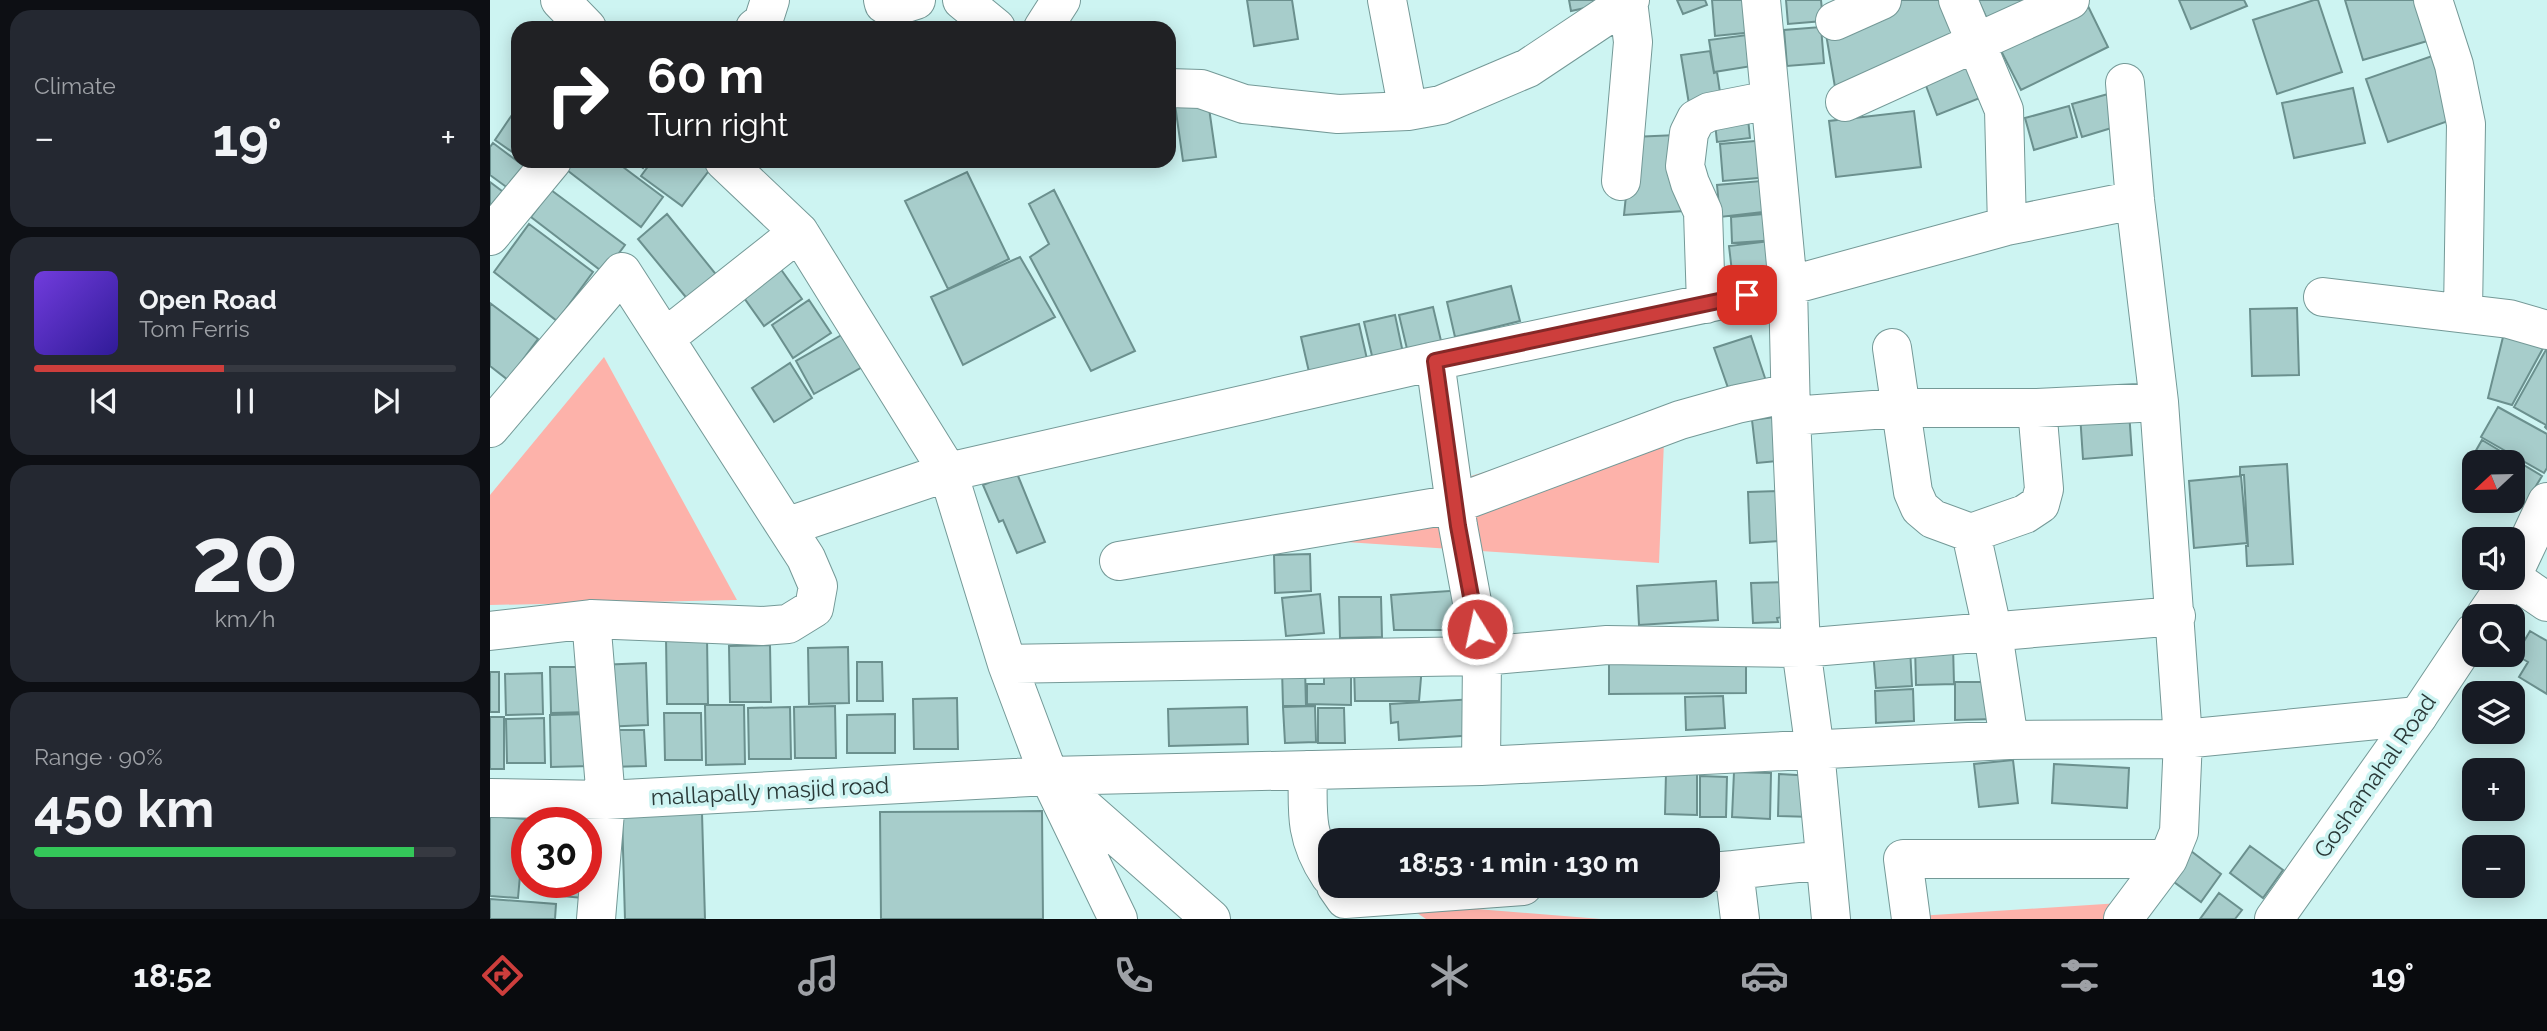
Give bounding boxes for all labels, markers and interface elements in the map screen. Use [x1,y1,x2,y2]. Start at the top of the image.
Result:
text: 60 m [647,47,764,104]
icon: right [532,49,623,140]
text: Climate [34,72,116,99]
text: Turn right [647,106,788,143]
text: 19° [213,107,282,168]
text: − [34,115,54,160]
text: + [440,115,456,160]
pin [1717,265,1777,325]
icon: arrive [1728,276,1766,314]
text: Open Road [139,285,277,315]
text: Tom Ferris [139,315,250,342]
icon: previous [85,382,123,420]
icon: pause [226,382,264,420]
icon: next [367,382,405,420]
north arrow [2462,450,2525,513]
map controls [2462,450,2525,898]
text: 20 [191,506,299,613]
button: sound [2462,527,2525,590]
position arrow [1440,592,1514,666]
button: search [2462,604,2525,667]
text: km/h [215,605,275,632]
button: layers [2462,681,2525,744]
street label: Goshamahal Road [2308,689,2441,863]
text: Range · 90% [34,743,163,770]
button: + [2462,758,2525,821]
street label: mallapally masjid road [650,771,890,810]
text: 450 km [34,778,214,839]
speed limit sign: 30 [511,807,602,898]
button: − [2462,835,2525,898]
text: 18:53 · 1 min · 130 m [1399,848,1639,878]
icon: directions [478,951,527,1000]
icon: music [794,951,843,1000]
icon: phone [1109,951,1158,1000]
icon: climate [1425,951,1474,1000]
icon: car [1740,951,1789,1000]
icon: filters [2055,951,2104,1000]
text: 18:52 [133,957,212,994]
text: 19° [2371,957,2414,994]

